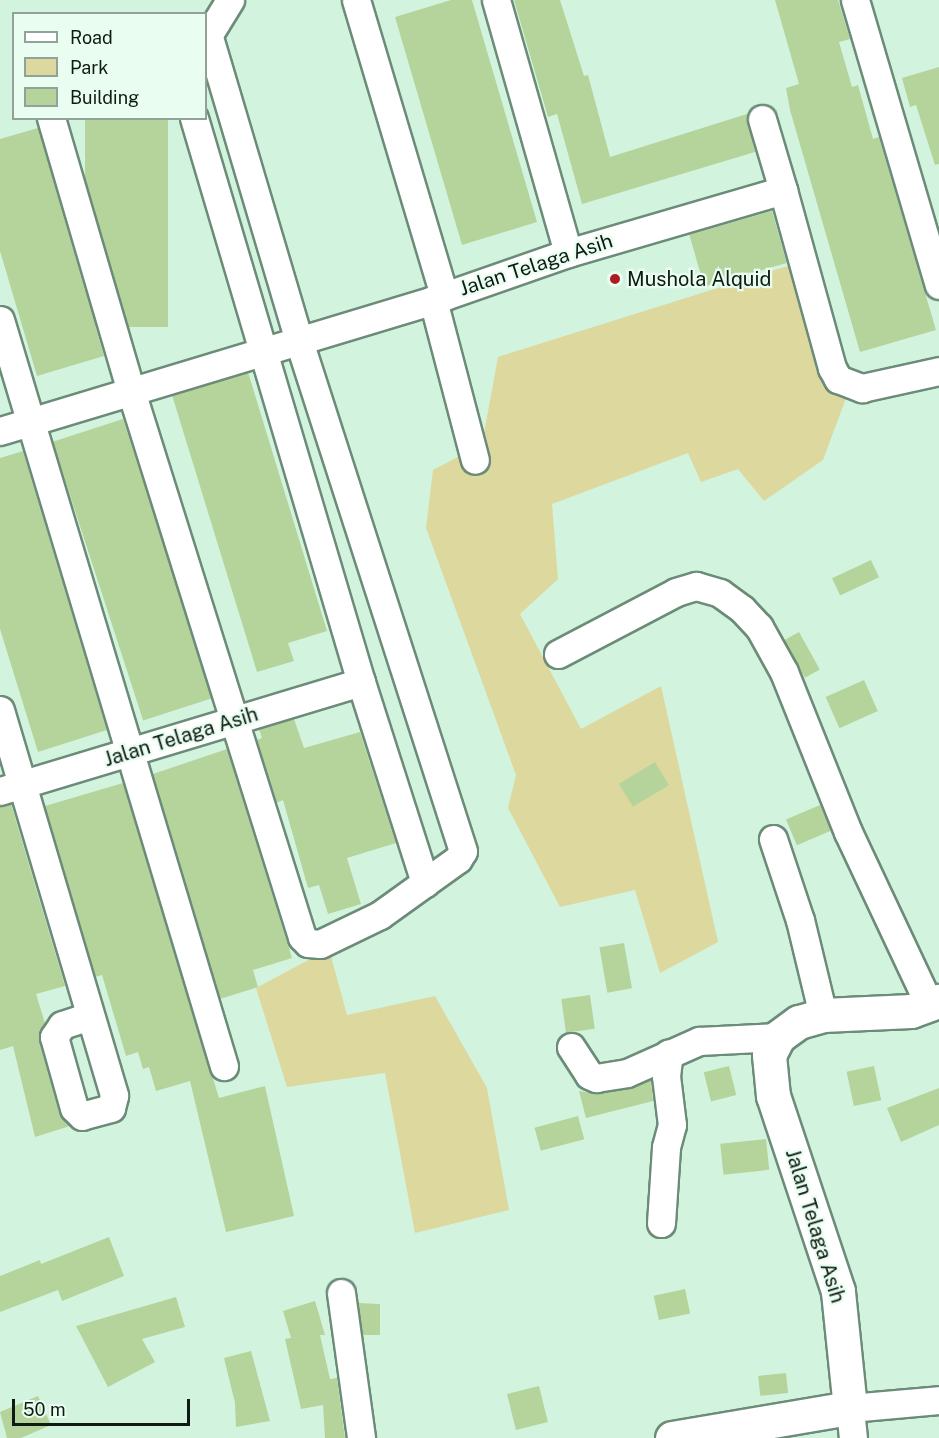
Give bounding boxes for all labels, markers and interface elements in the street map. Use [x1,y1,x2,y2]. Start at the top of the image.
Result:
legend [12,12,207,120]
text: Road [70,27,113,48]
text: Park [70,57,108,78]
text: Building [70,87,139,108]
street label: Jalan Telaga Asih [456,229,616,301]
place label: Mushola Alquid [627,267,771,291]
marker: Mushola Alquid [608,272,622,286]
street label: Jalan Telaga Asih [101,702,261,772]
street label: Jalan Telaga Asih [780,1146,850,1306]
scale bar [15,1387,194,1425]
text: 50 m [23,1399,66,1420]

